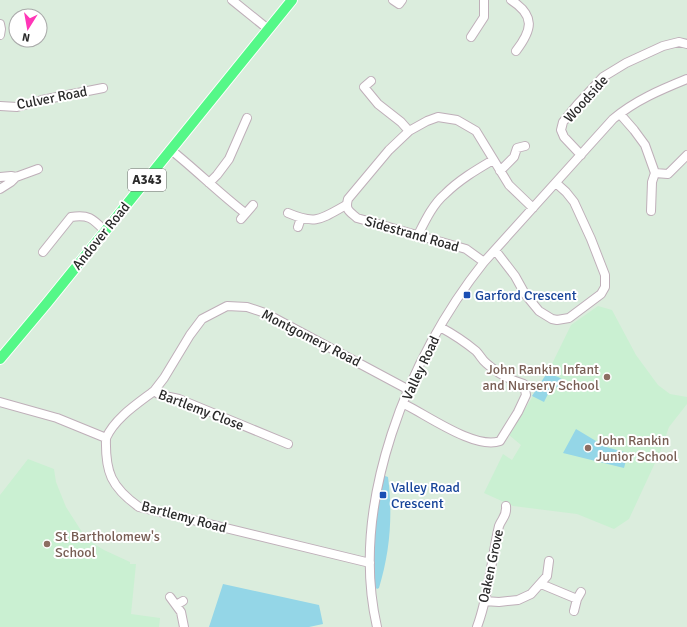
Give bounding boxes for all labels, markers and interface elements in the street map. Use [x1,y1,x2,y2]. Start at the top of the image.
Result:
north arrow [8,8,48,48]
text: N [21,30,31,44]
street label: Woodside [560,72,612,126]
street label: Culver Road [15,83,89,113]
road number: A343 [128,169,166,191]
street label: Andover Road [69,199,133,273]
street label: Sidestrand Road [363,212,461,256]
place label: Garford Crescent [475,287,577,304]
marker: Garford Crescent [462,290,472,300]
street label: Montgomery Road [259,306,363,370]
street label: Valley Road [399,333,443,403]
place label: John Rankin Infant and Nursery School [483,361,599,394]
marker: John Rankin Infant and Nursery School [602,372,612,382]
street label: Bartlemy Close [156,386,246,434]
place label: John Rankin Junior School [596,432,678,465]
marker: John Rankin Junior School [583,443,593,453]
place label: Valley Road Crescent [391,479,460,512]
marker: Valley Road Crescent [378,490,388,500]
street label: Bartlemy Road [140,497,228,537]
place label: St Bartholomew's School [55,528,160,561]
street label: Oaken Grove [475,528,507,604]
marker: St Bartholomew's School [42,539,52,549]

